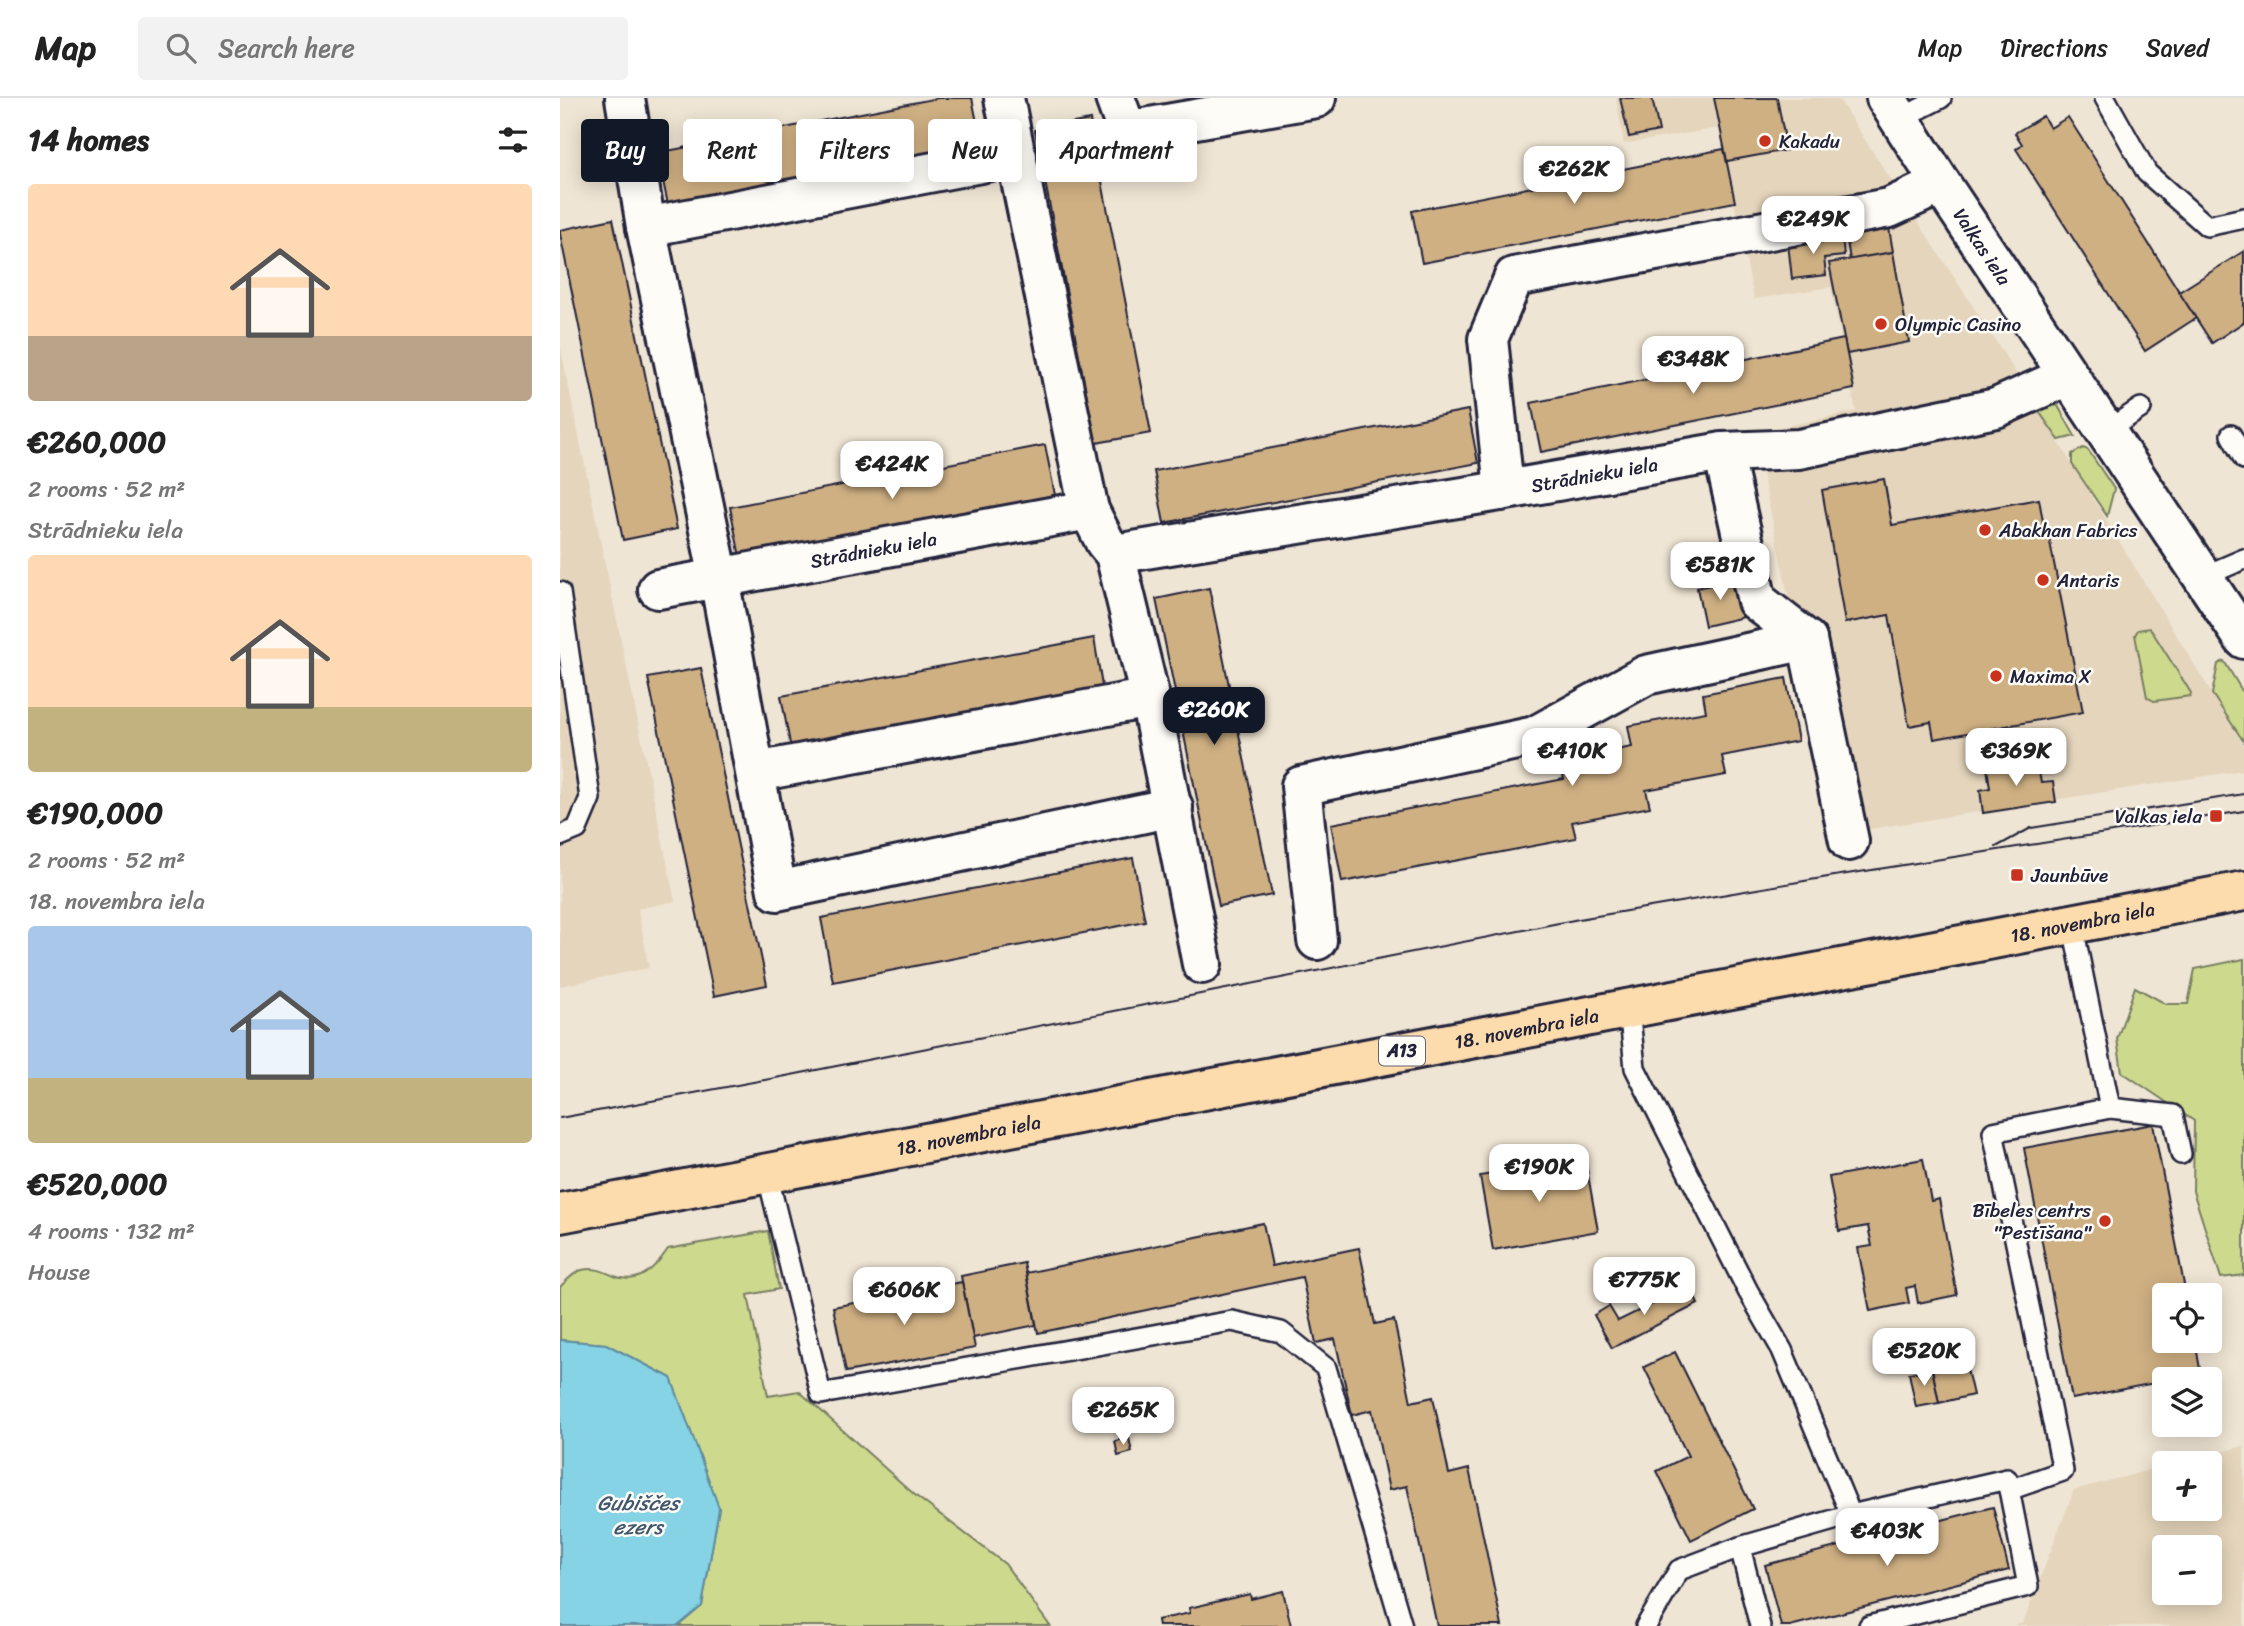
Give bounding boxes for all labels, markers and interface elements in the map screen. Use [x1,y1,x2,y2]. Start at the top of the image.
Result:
search box [138,17,628,80]
text: Map [35,19,96,77]
text: Search here [218,25,355,71]
text: Map [1918,27,1962,69]
text: Directions [2000,27,2108,69]
text: Saved [2146,27,2209,69]
icon: search [162,29,200,67]
text: 14 homes [28,113,149,167]
chip: Buy [581,119,669,182]
chip: Rent [683,119,782,182]
chip: Filters [796,119,914,182]
chip: New [928,119,1022,182]
chip: Apartment [1036,119,1197,182]
icon: filters [494,121,532,159]
place label: Kakadu [1779,125,1840,158]
marker: Kakadu [1757,133,1773,149]
pin: €262K [1525,146,1623,206]
text: €262K [1540,148,1608,189]
pin: €249K [1764,197,1862,256]
text: €249K [1777,198,1849,239]
street label: Valkas iela [1944,201,2020,292]
icon: home [217,230,343,356]
place label: Olympic Casino [1895,308,2022,341]
marker: Olympic Casino [1873,316,1889,332]
pin: €348K [1644,336,1742,396]
text: €348K [1658,338,1728,379]
text: €260,000 [28,415,166,469]
pin: €424K [843,442,941,501]
text: €424K [856,443,928,484]
street label: Strādnieku iela [1529,448,1661,502]
text: 2 rooms · 52 m² [28,469,185,510]
text: Strādnieku iela [28,510,183,551]
place label: Abakhan Fabrics [1998,514,2138,547]
street label: Strādnieku iela [808,522,940,578]
marker: Abakhan Fabrics [1977,522,1993,538]
pin: €581K [1671,542,1769,602]
text: €581K [1686,544,1754,585]
place label: Antaris [2056,564,2120,597]
marker: Antaris [2035,572,2051,588]
icon: home [217,601,343,727]
place label: Maxima X [2010,660,2092,693]
marker: Maxima X [1988,668,2004,684]
pin: €260K [1165,688,1263,747]
text: €260K [1179,689,1249,730]
pin: €410K [1523,728,1621,788]
pin: €369K [1967,728,2065,788]
text: €410K [1538,730,1606,771]
text: €369K [1981,730,2051,771]
text: €190,000 [28,786,163,840]
place label: Valkas iela [2115,800,2202,833]
marker: Valkas iela [2208,808,2224,824]
text: 2 rooms · 52 m² [28,840,185,881]
place label: Jaunbūve [2030,859,2108,892]
marker: Jaunbūve [2009,867,2025,883]
text: 18. novembra iela [28,881,205,922]
street label: 18. novembra iela [2008,892,2158,952]
icon: home [217,972,343,1098]
street label: 18. novembra iela [1452,999,1602,1059]
road number: A13 [1379,1036,1425,1066]
street label: 18. novembra iela [894,1105,1044,1165]
pin: €190K [1490,1144,1588,1204]
text: €190K [1505,1146,1573,1187]
text: €520,000 [28,1157,167,1211]
place label: Bībeles centrs "Pestīšana" [1973,1194,2092,1249]
text: 4 rooms · 132 m² [28,1211,195,1252]
marker: Bībeles centrs "Pestīšana" [2097,1213,2113,1229]
text: House [28,1252,90,1293]
pin: €775K [1595,1258,1693,1317]
text: €775K [1609,1259,1679,1300]
pin: €606K [855,1268,953,1327]
text: €606K [869,1269,939,1310]
map controls [2152,1283,2222,1605]
button: locate [2152,1283,2222,1353]
pin: €520K [1875,1328,1973,1388]
text: €520K [1888,1330,1960,1371]
button: layers [2152,1367,2222,1437]
pin: €265K [1074,1388,1172,1447]
text: €265K [1088,1389,1158,1430]
button: + [2152,1451,2222,1521]
water label: Gubiščes ezers [597,1484,681,1546]
pin: €403K [1838,1508,1936,1568]
text: €403K [1852,1510,1922,1551]
button: − [2152,1535,2222,1605]

